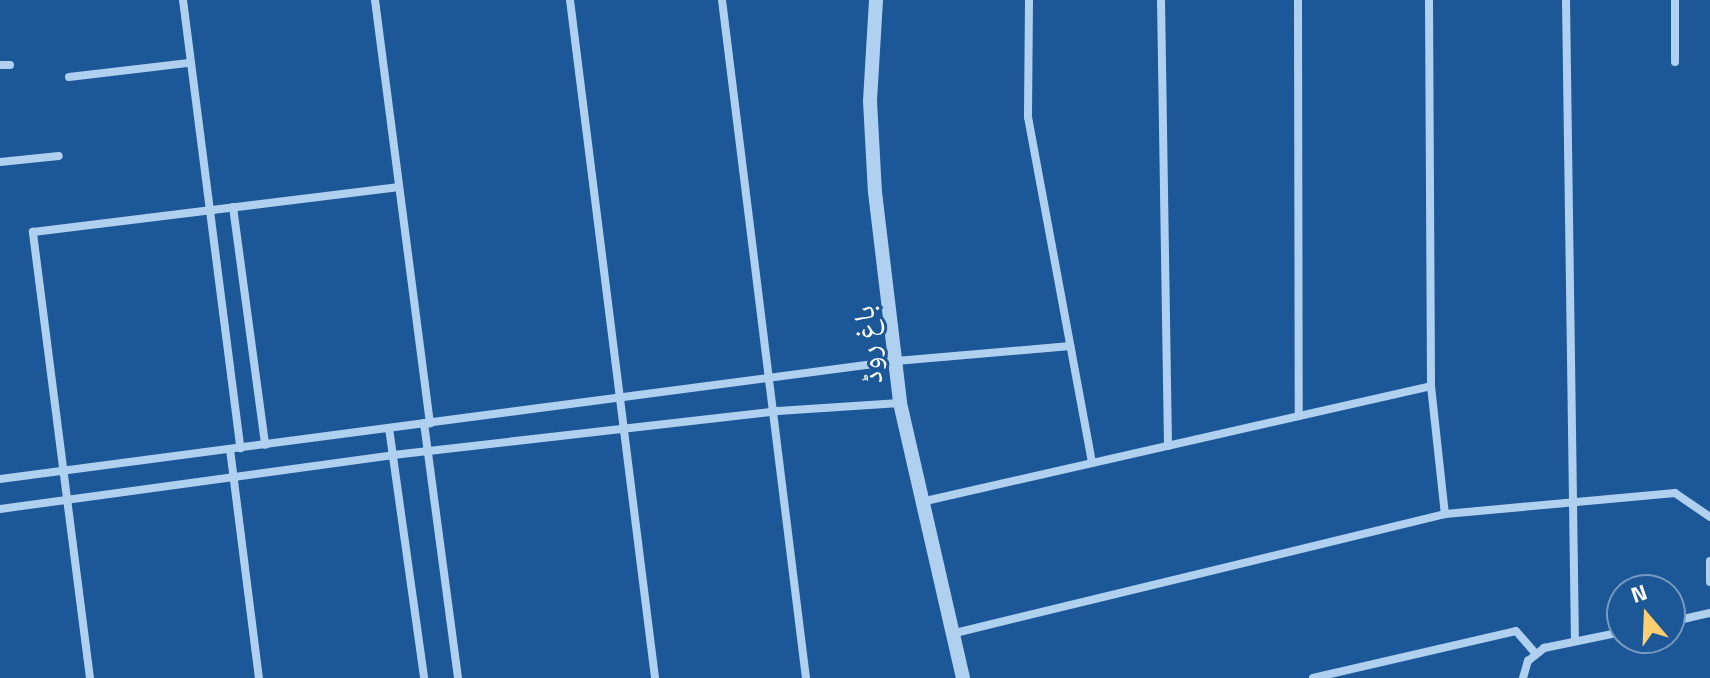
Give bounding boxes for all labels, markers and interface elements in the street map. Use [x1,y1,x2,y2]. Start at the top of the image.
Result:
street label: باغ روڈ [844,304,890,386]
north arrow [1606,574,1686,654]
text: N [1626,575,1652,612]

